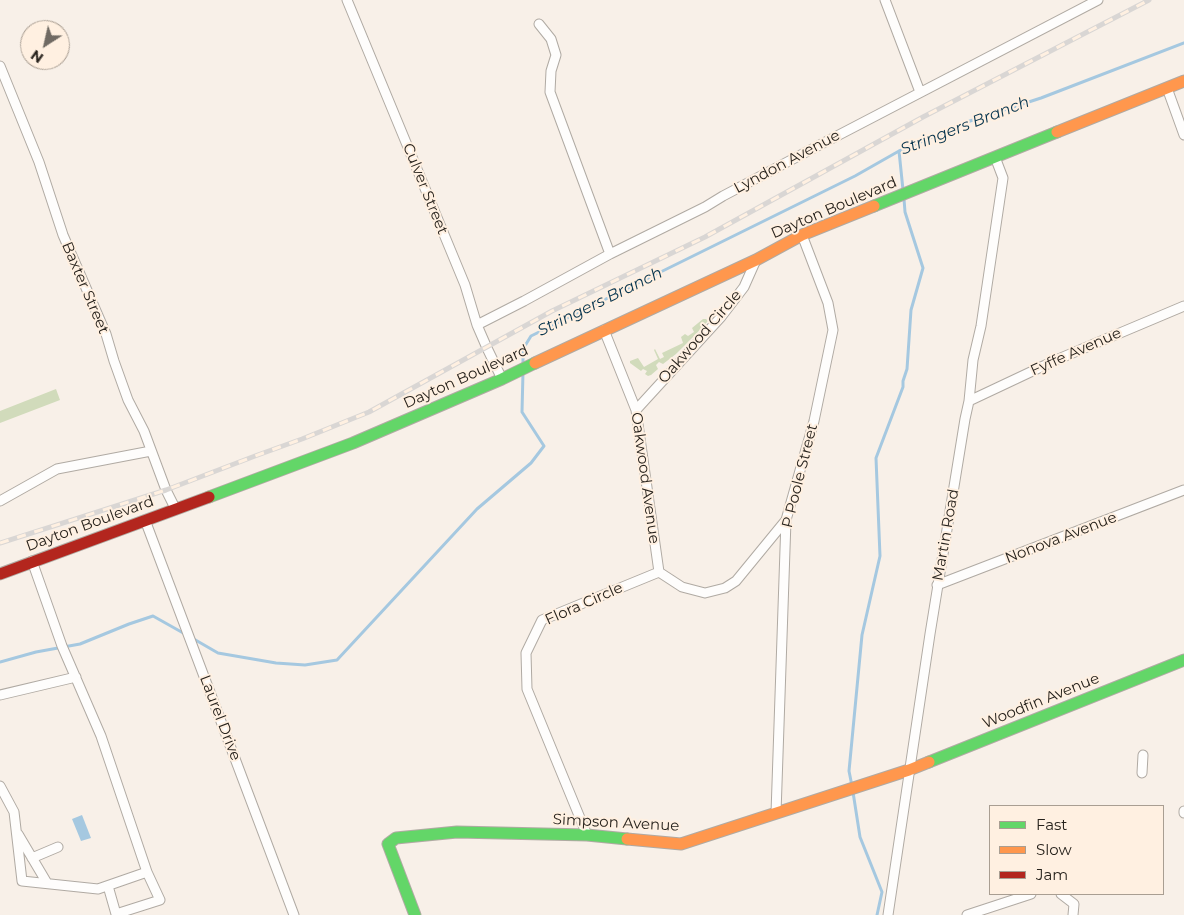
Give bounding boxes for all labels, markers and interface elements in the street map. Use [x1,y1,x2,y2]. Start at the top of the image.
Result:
north arrow [20,20,70,70]
text: N [27,46,47,67]
water label: Stringers Branch [898,93,1032,159]
street label: Lyndon Avenue [731,127,843,197]
street label: Culver Street [399,141,451,237]
street label: Dayton Boulevard [768,173,900,243]
street label: Baxter Street [58,239,112,337]
water label: Stringers Branch [534,263,666,341]
street label: Oakwood Circle [655,287,745,387]
street label: Fyffe Avenue [1028,324,1124,380]
street label: Dayton Boulevard [401,341,531,413]
street label: Oakwood Avenue [627,411,663,545]
street label: P Poole Street [778,422,822,530]
street label: Martin Road [929,488,963,582]
street label: Dayton Boulevard [24,492,156,556]
street label: Nonova Avenue [1003,508,1119,568]
street label: Flora Circle [542,579,626,629]
street label: Woodfin Avenue [980,669,1102,733]
street label: Laurel Drive [195,673,245,763]
legend [989,805,1164,895]
street label: Simpson Avenue [552,811,680,835]
text: Fast [1036,815,1067,834]
text: Slow [1036,840,1072,859]
text: Jam [1036,865,1068,884]

